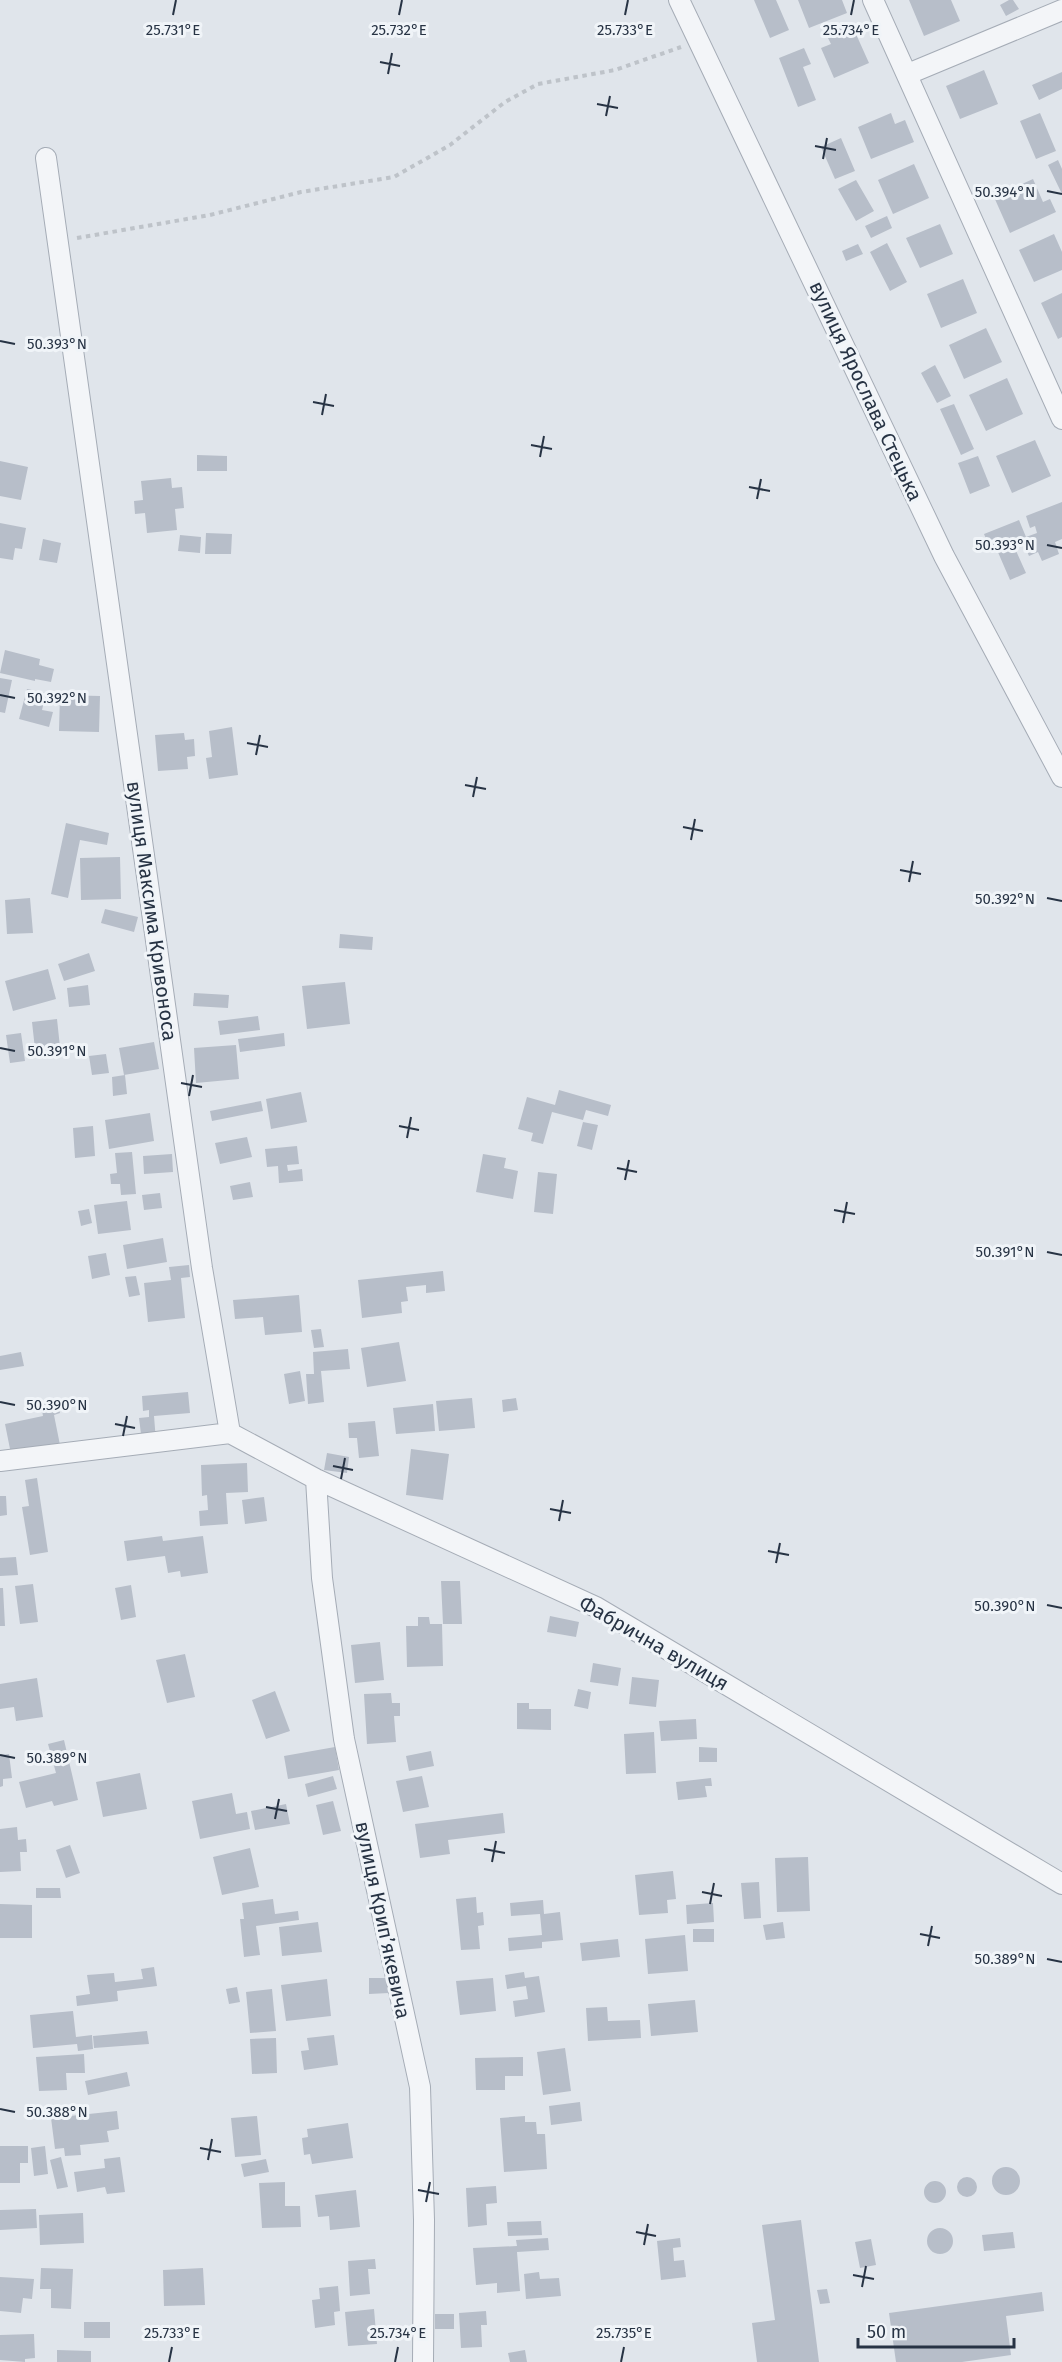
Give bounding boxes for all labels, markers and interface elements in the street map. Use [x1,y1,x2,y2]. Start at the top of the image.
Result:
text: 25.731°E [146,21,200,39]
text: 25.732°E [371,21,427,39]
text: 25.733°E [597,21,653,39]
text: 25.734°E [823,21,879,39]
text: 50.394°N [975,183,1035,201]
street label: вулиця Ярослава Стецька [804,277,928,505]
text: 50.393°N [27,335,87,353]
text: 50.393°N [975,536,1035,554]
text: 50.392°N [27,689,87,707]
street label: вулиця Максима Кривоноса [122,779,182,1043]
text: 50.392°N [975,890,1035,908]
text: 50.391°N [27,1042,87,1060]
text: 50.391°N [975,1243,1035,1261]
text: 50.390°N [26,1396,88,1414]
street label: Фабрична вулиця [575,1590,733,1696]
text: 50.390°N [974,1597,1036,1615]
text: 50.389°N [26,1749,88,1767]
street label: вулиця Крипʼякевича [350,1819,416,2021]
text: 50.389°N [974,1950,1036,1968]
text: 50.388°N [26,2103,88,2121]
scale bar [858,2311,1014,2349]
text: 50 m [867,2321,906,2343]
text: 25.733°E [144,2324,200,2342]
text: 25.734°E [370,2324,426,2342]
text: 25.735°E [596,2324,652,2342]

